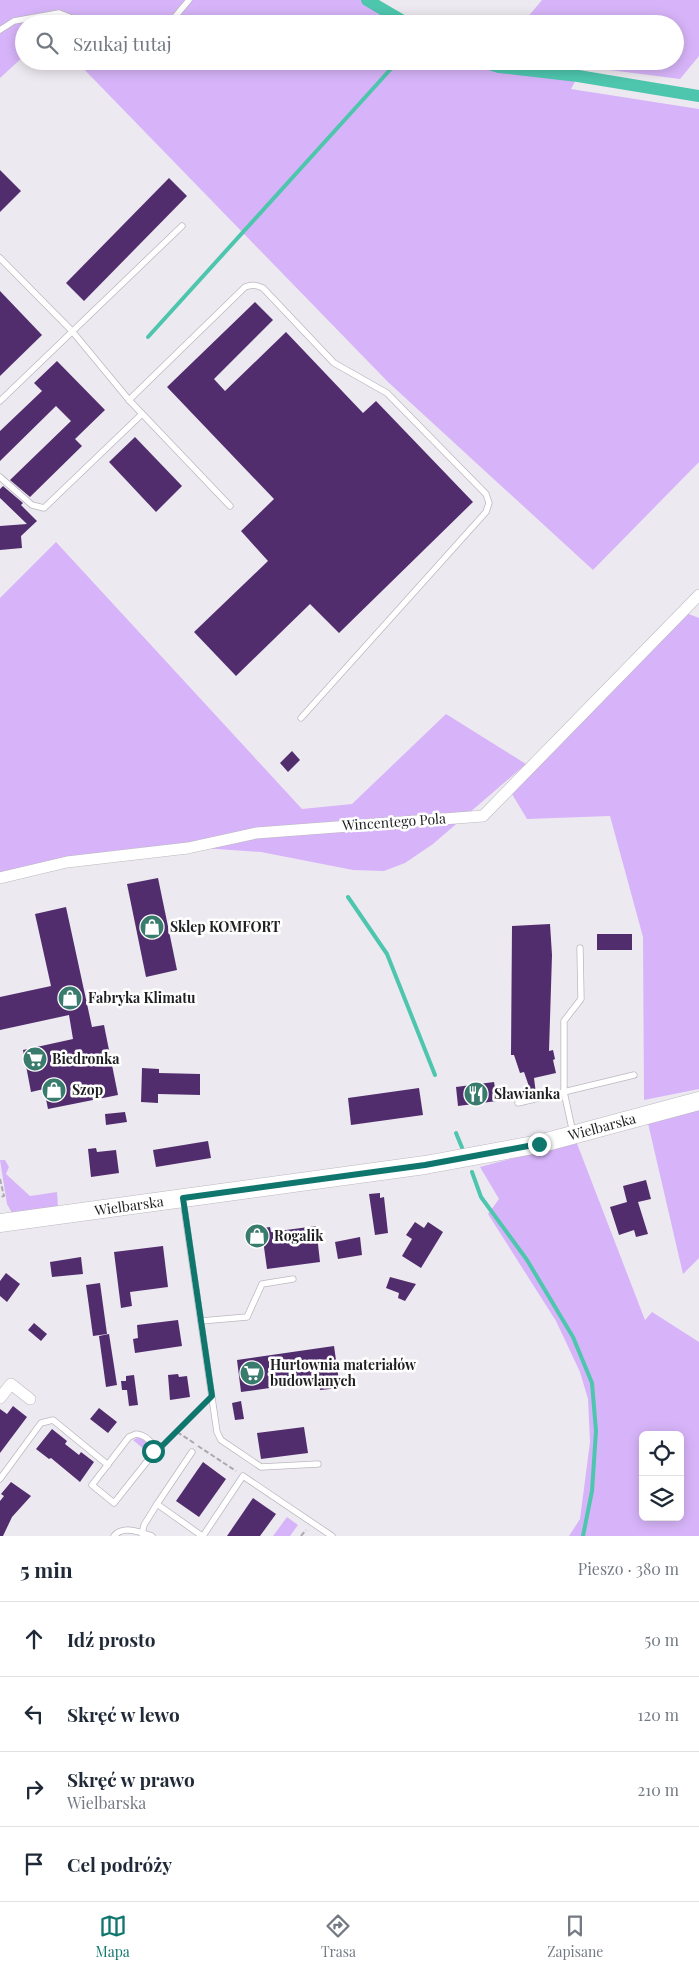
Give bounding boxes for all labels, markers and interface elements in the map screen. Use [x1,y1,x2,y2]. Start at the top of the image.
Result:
search box [15,15,684,70]
icon: search [33,29,61,57]
text: Szukaj tutaj [73,30,172,56]
street label: Wincentego Pola [340,808,447,835]
shop icon: Sklep KOMFORT [139,914,165,940]
place label: Sklep KOMFORT [170,917,280,936]
shop icon: Fabryka Klimatu [57,985,83,1011]
place label: Fabryka Klimatu [88,988,196,1007]
supermarket icon: Biedronka [22,1046,48,1072]
place label: Biedronka [52,1049,120,1068]
shop icon: Szop [41,1077,67,1103]
place label: Szop [72,1080,103,1099]
restaurant icon: Sławianka [463,1081,489,1107]
place label: Sławianka [494,1084,561,1103]
street label: Wielbarska [565,1108,638,1145]
route end [528,1133,551,1156]
street label: Wielbarska [92,1191,165,1220]
shop icon: Rogalik [244,1223,270,1249]
place label: Rogalik [274,1226,324,1245]
place label: Hurtownia materiałów budowlanych [270,1355,417,1390]
supermarket icon: Hurtownia materiałów budowlanych [239,1360,265,1386]
map controls [639,1431,684,1521]
button: locate [639,1431,684,1476]
route start [142,1440,165,1463]
button: layers [639,1476,684,1521]
text: 5 min [20,1555,73,1583]
text: Pieszo · 380 m [578,1558,679,1579]
icon: ahead [20,1625,48,1653]
text: Idź prosto [67,1626,155,1652]
text: 50 m [645,1629,679,1650]
icon: left [20,1700,48,1728]
text: Skręć w lewo [67,1701,180,1727]
text: 120 m [638,1704,679,1725]
text: Skręć w prawo [67,1766,195,1792]
icon: right [20,1775,48,1803]
text: 210 m [638,1779,679,1800]
text: Wielbarska [67,1792,146,1813]
icon: arrive [20,1850,48,1878]
text: Cel podróży [67,1851,172,1877]
tab: Mapa [96,1912,130,1961]
tab: Trasa [321,1912,356,1961]
tab: Zapisane [547,1912,603,1961]

